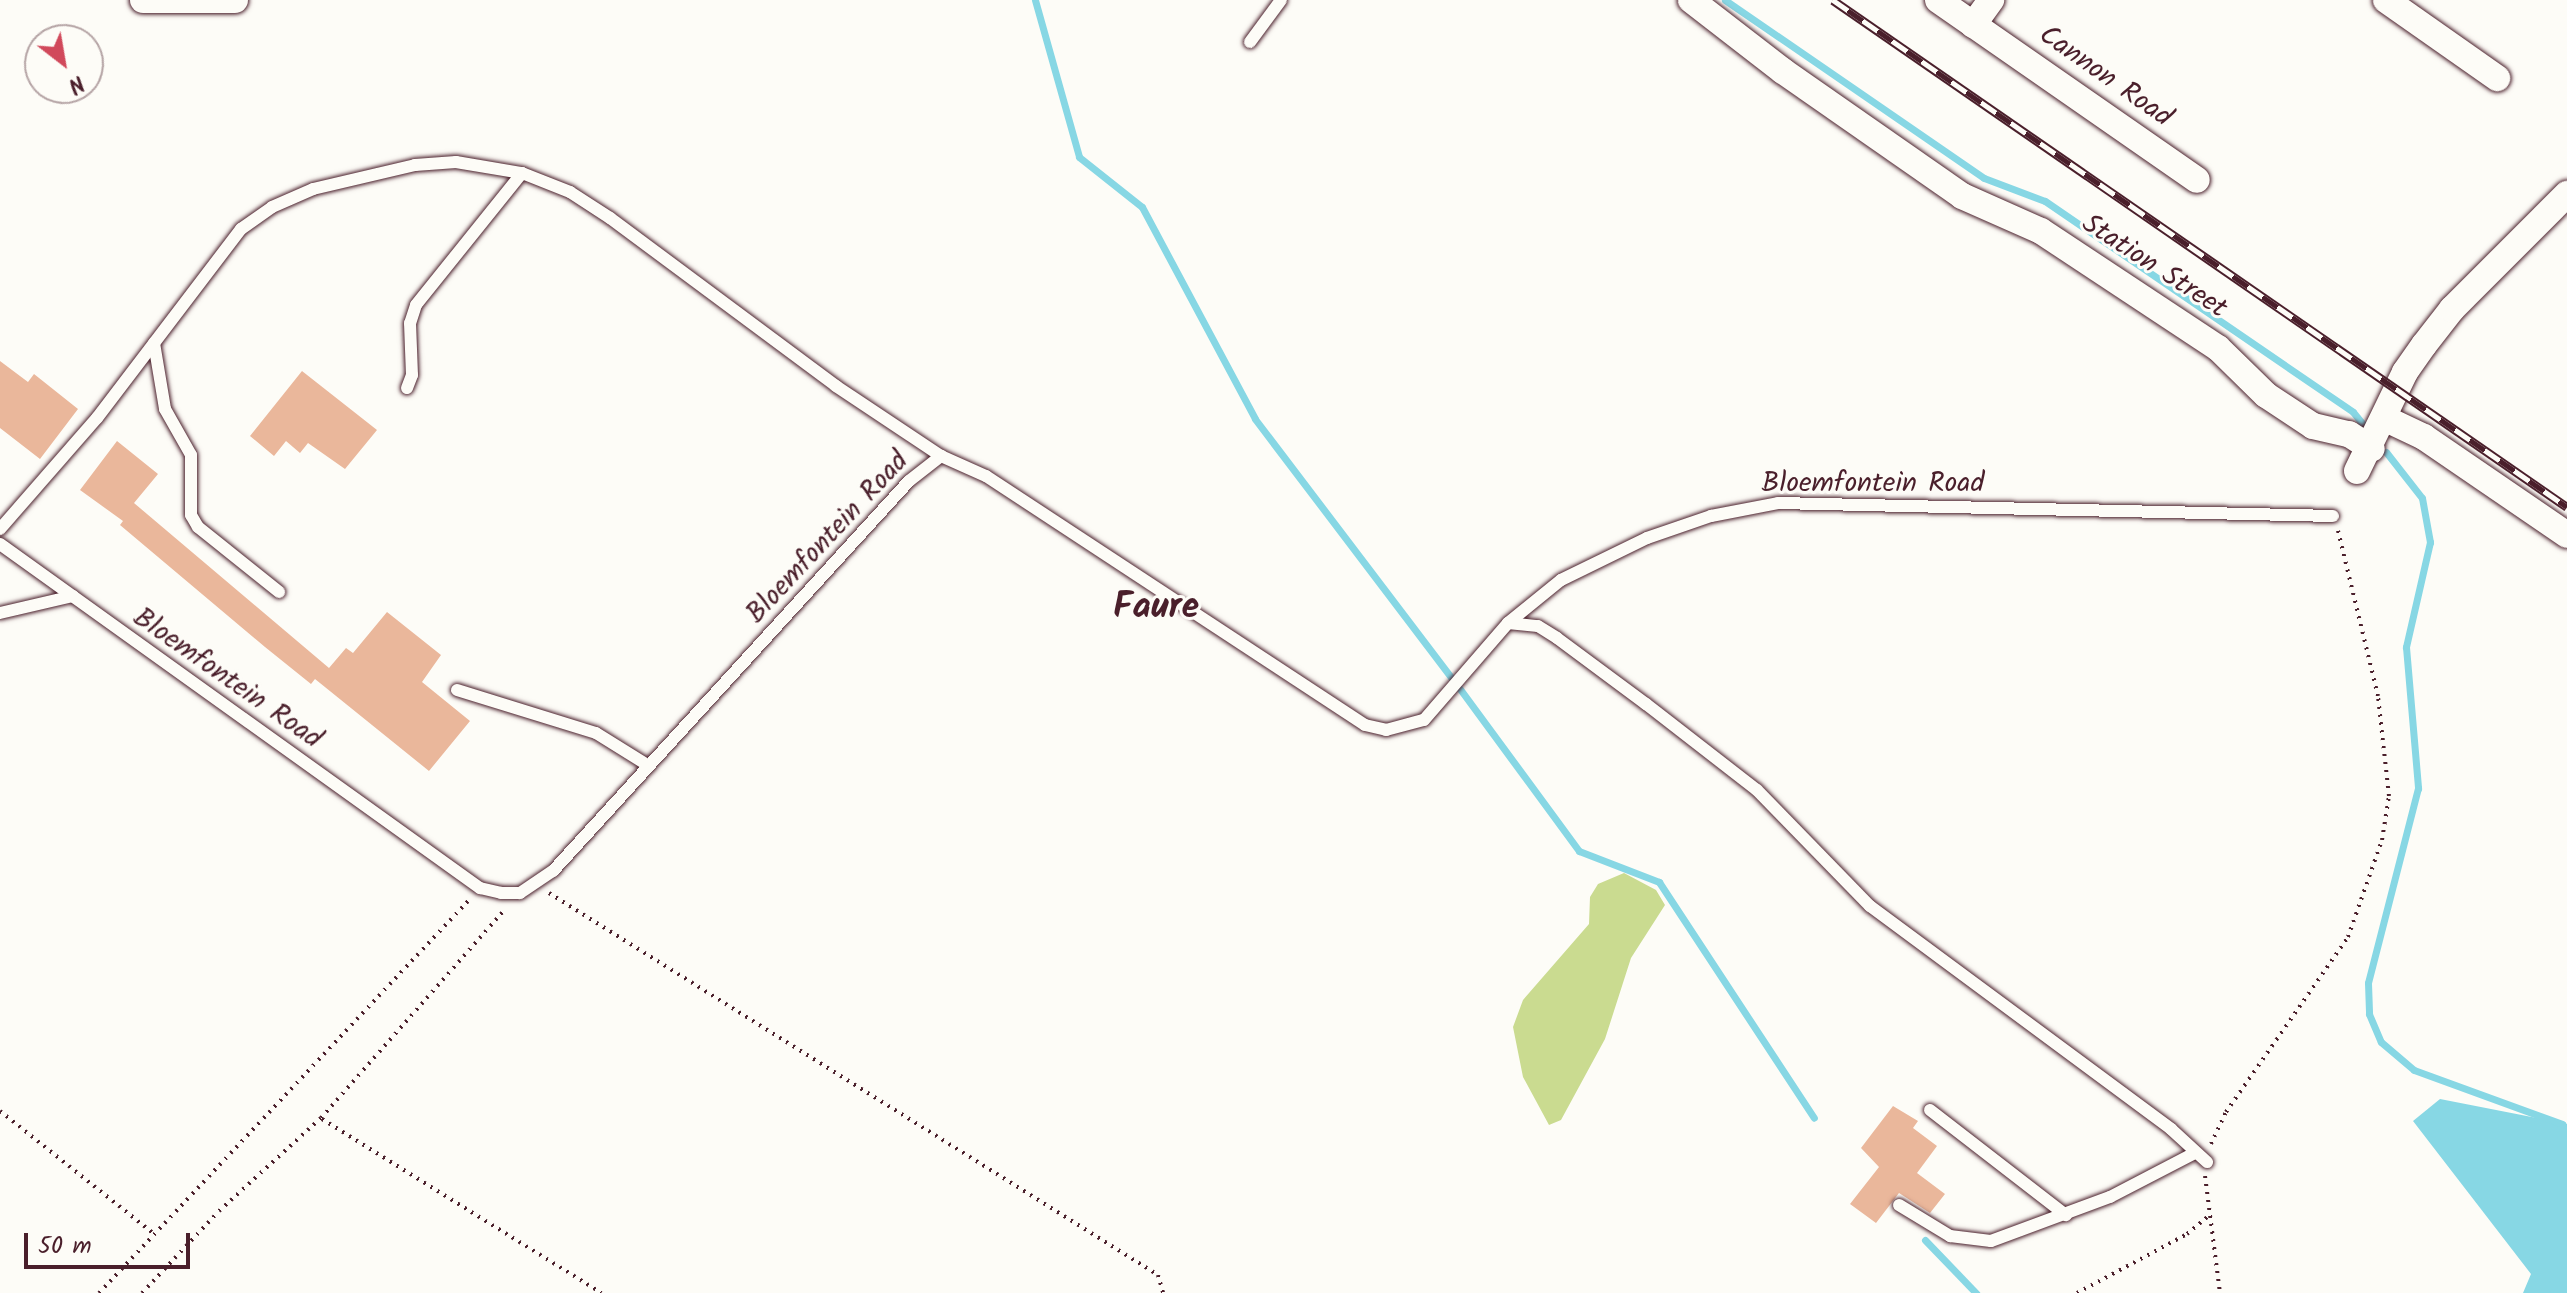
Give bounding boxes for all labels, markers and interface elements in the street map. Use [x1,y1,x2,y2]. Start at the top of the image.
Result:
street label: Cannon Road [2032,19,2178,135]
north arrow [24,24,104,104]
text: N [61,65,91,102]
street label: Station Street [2075,208,2233,326]
street label: Bloemfontein Road [740,445,916,631]
street label: Bloemfontein Road [1762,467,1984,501]
district label: Faure [1113,586,1199,630]
street label: Bloemfontein Road [126,601,328,757]
scale bar [28,1217,194,1267]
text: 50 m [38,1227,92,1266]

